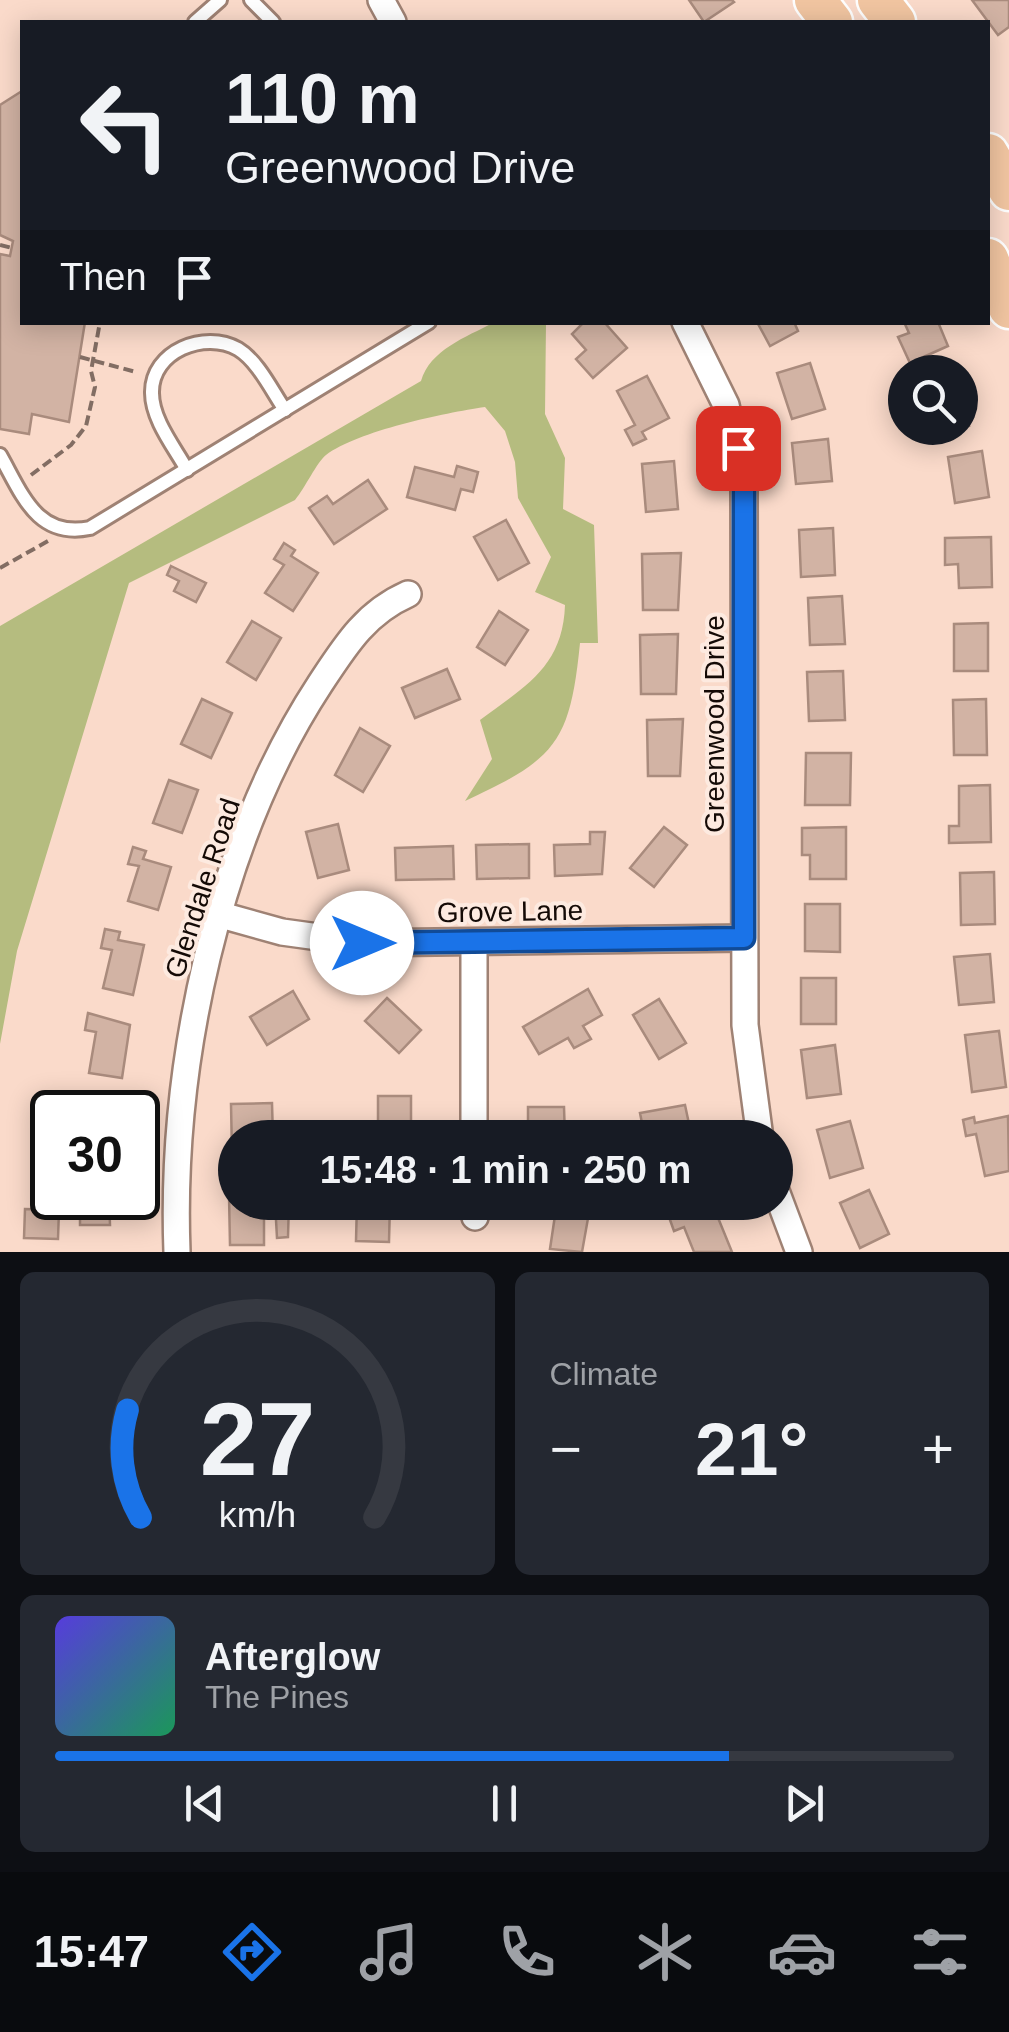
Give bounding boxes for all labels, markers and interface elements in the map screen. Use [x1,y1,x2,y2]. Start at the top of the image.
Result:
icon: left [60,60,190,190]
text: 110 m [225,60,420,138]
text: Greenwood Drive [225,142,575,193]
icon: arrive [167,250,222,305]
text: Then [60,256,147,298]
map controls [888,355,978,445]
button: search [888,355,978,445]
pin [696,406,781,491]
icon: arrive [711,421,766,476]
street label: Greenwood Drive [699,615,730,833]
street label: Glendale Road [159,795,246,982]
position arrow [310,891,414,995]
street label: Grove Lane [437,895,583,928]
speed limit sign: 30 [30,1090,160,1220]
text: 15:48 · 1 min · 250 m [320,1149,691,1191]
text: Climate [550,1356,658,1392]
text: 27 [199,1381,315,1497]
text: 21° [695,1407,808,1491]
text: − [550,1418,582,1480]
text: + [922,1418,954,1480]
text: km/h [219,1495,296,1535]
text: Afterglow [205,1636,380,1678]
text: The Pines [205,1679,349,1715]
icon: previous [177,1776,232,1831]
icon: pause [477,1776,532,1831]
icon: next [777,1776,832,1831]
icon: directions [217,1917,287,1987]
icon: music [354,1917,424,1987]
icon: phone [492,1917,562,1987]
icon: climate [630,1917,700,1987]
icon: car [767,1917,837,1987]
icon: filters [905,1917,975,1987]
text: 15:47 [34,1926,149,1977]

